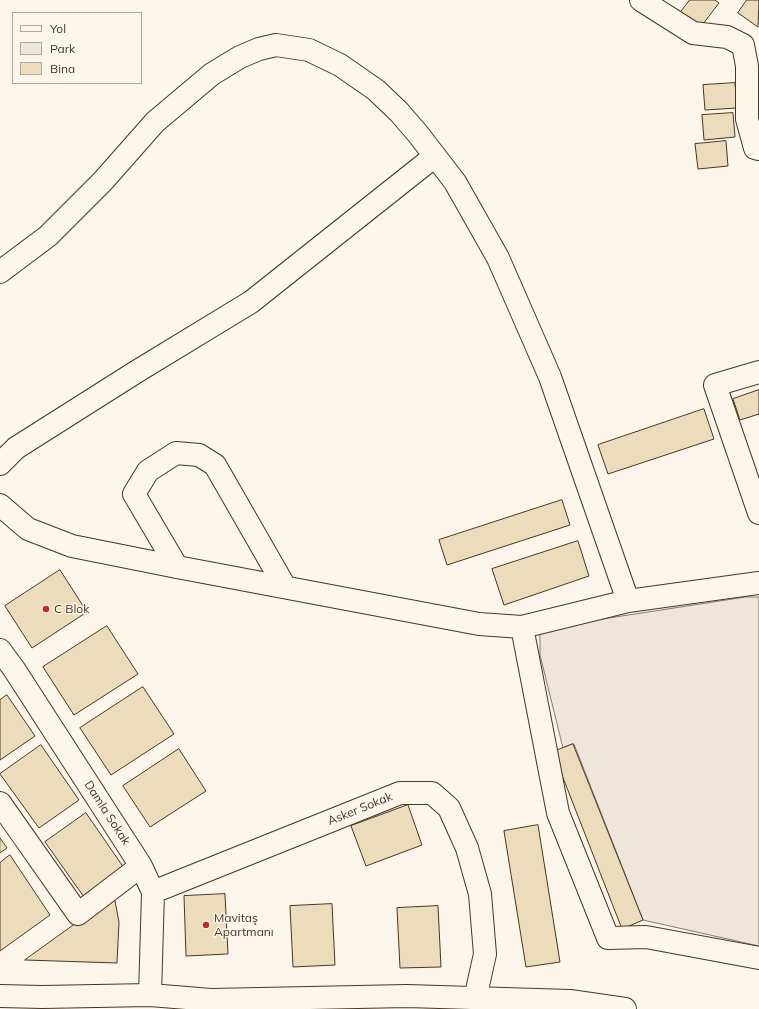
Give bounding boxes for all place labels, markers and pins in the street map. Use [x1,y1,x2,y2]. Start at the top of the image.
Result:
place label: C Blok [54,602,89,616]
marker: C Blok [41,604,51,614]
place label: Mavitaş Apartmanı [214,911,274,939]
marker: Mavitaş Apartmanı [201,920,211,930]

